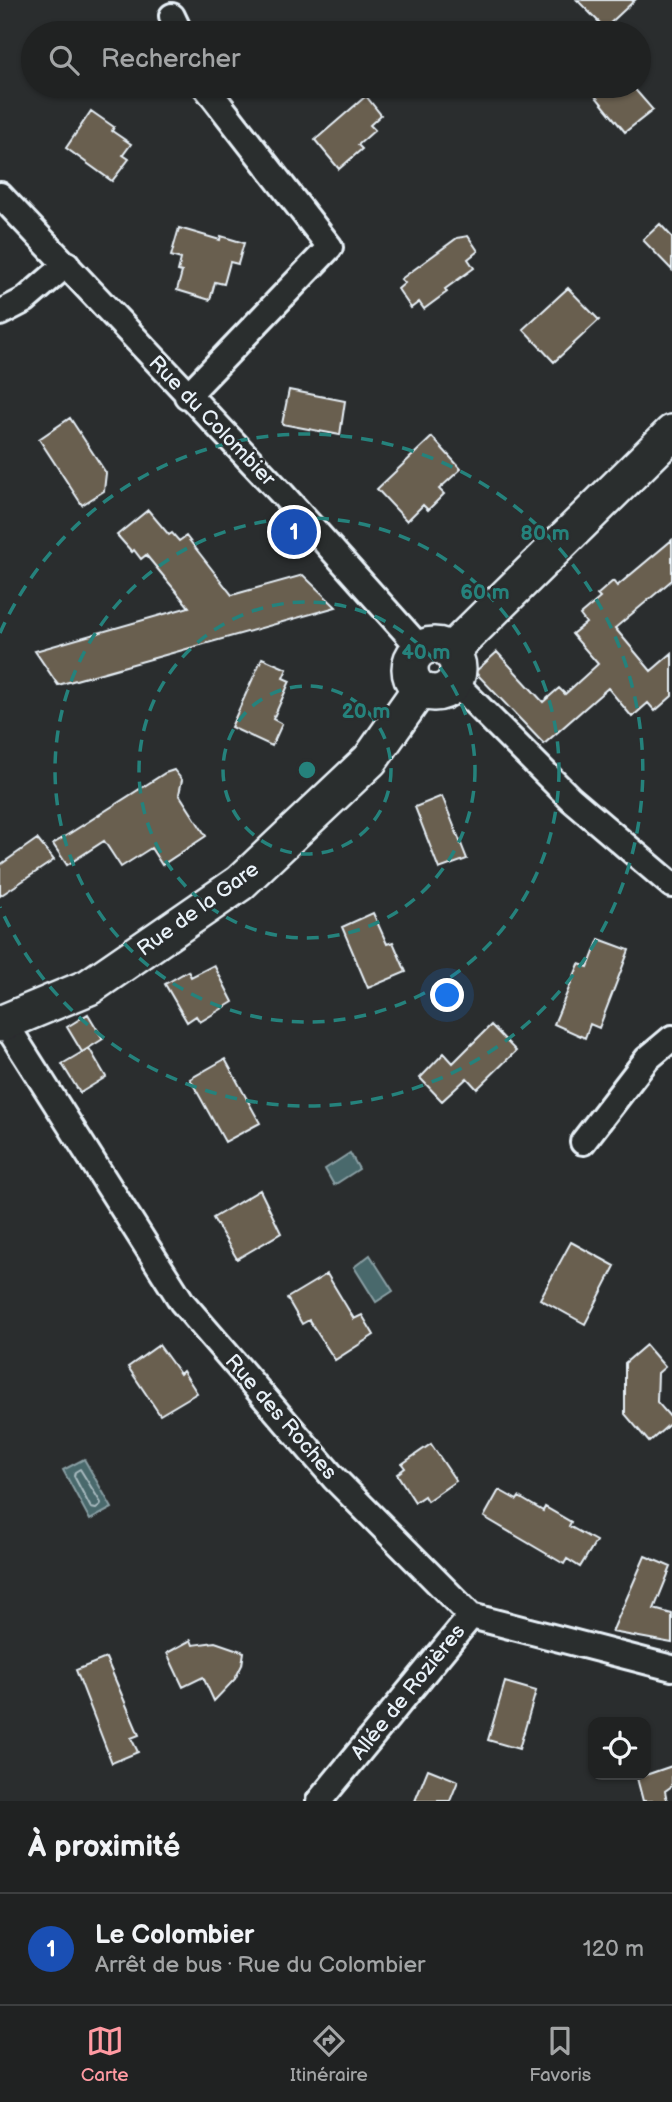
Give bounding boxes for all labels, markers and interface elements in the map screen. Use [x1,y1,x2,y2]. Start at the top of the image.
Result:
search box [21,21,651,98]
icon: search [45,41,83,79]
text: Rechercher [101,44,240,75]
street label: Rue du Colombier [143,351,281,492]
pin: 1 [271,506,317,558]
text: 80 m [520,521,570,546]
text: 60 m [460,580,510,605]
text: 40 m [401,640,451,665]
text: 20 m [342,699,390,724]
centre of rings [295,758,319,782]
street label: Rue de la Gare [132,856,264,962]
your location [430,978,464,1012]
street label: Rue des Roches [220,1349,342,1485]
street label: Allée de Rozières [346,1619,470,1765]
map controls [588,1717,651,1780]
button: locate [588,1717,651,1780]
text: À proximité [28,1829,180,1865]
text: Le Colombier [95,1920,254,1951]
text: 1 [46,1935,56,1963]
text: 120 m [583,1935,644,1963]
text: Arrêt de bus · Rue du Colombier [95,1951,425,1979]
tab: Carte [81,2022,129,2087]
tab: Itinéraire [290,2022,368,2087]
tab: Favoris [529,2022,591,2087]

